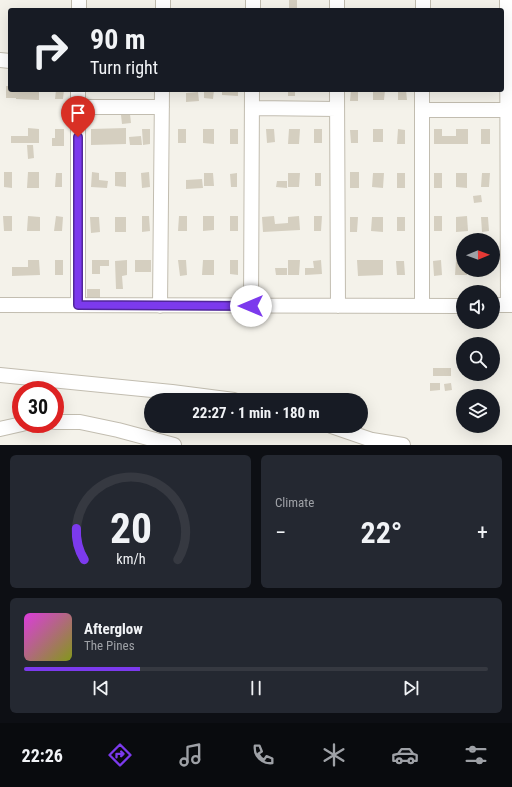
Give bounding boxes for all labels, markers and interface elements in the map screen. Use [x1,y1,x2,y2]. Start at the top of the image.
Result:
text: 90 m [90,23,146,56]
icon: right [24,24,76,76]
text: Turn right [90,57,158,78]
pin [61,96,95,137]
icon: arrive [67,102,89,124]
north arrow [456,233,500,277]
map controls [456,233,500,433]
position arrow [230,285,272,327]
button: sound [456,285,500,329]
button: search [456,337,500,381]
speed limit sign: 30 [12,381,64,433]
button: layers [456,389,500,433]
text: 22:27 · 1 min · 180 m [192,404,320,422]
text: Climate [275,495,314,510]
text: 20 [109,503,152,552]
text: 22° [361,515,403,550]
text: − [275,520,286,545]
text: + [477,520,488,545]
text: km/h [116,550,145,566]
text: Afterglow [84,620,143,638]
text: The Pines [84,638,135,653]
icon: previous [90,677,112,699]
icon: pause [245,677,267,699]
icon: next [400,677,422,699]
icon: directions [106,741,134,769]
icon: music [177,741,205,769]
icon: phone [249,741,277,769]
icon: climate [320,741,348,769]
icon: car [391,741,419,769]
icon: filters [462,741,490,769]
text: 22:26 [22,745,63,766]

